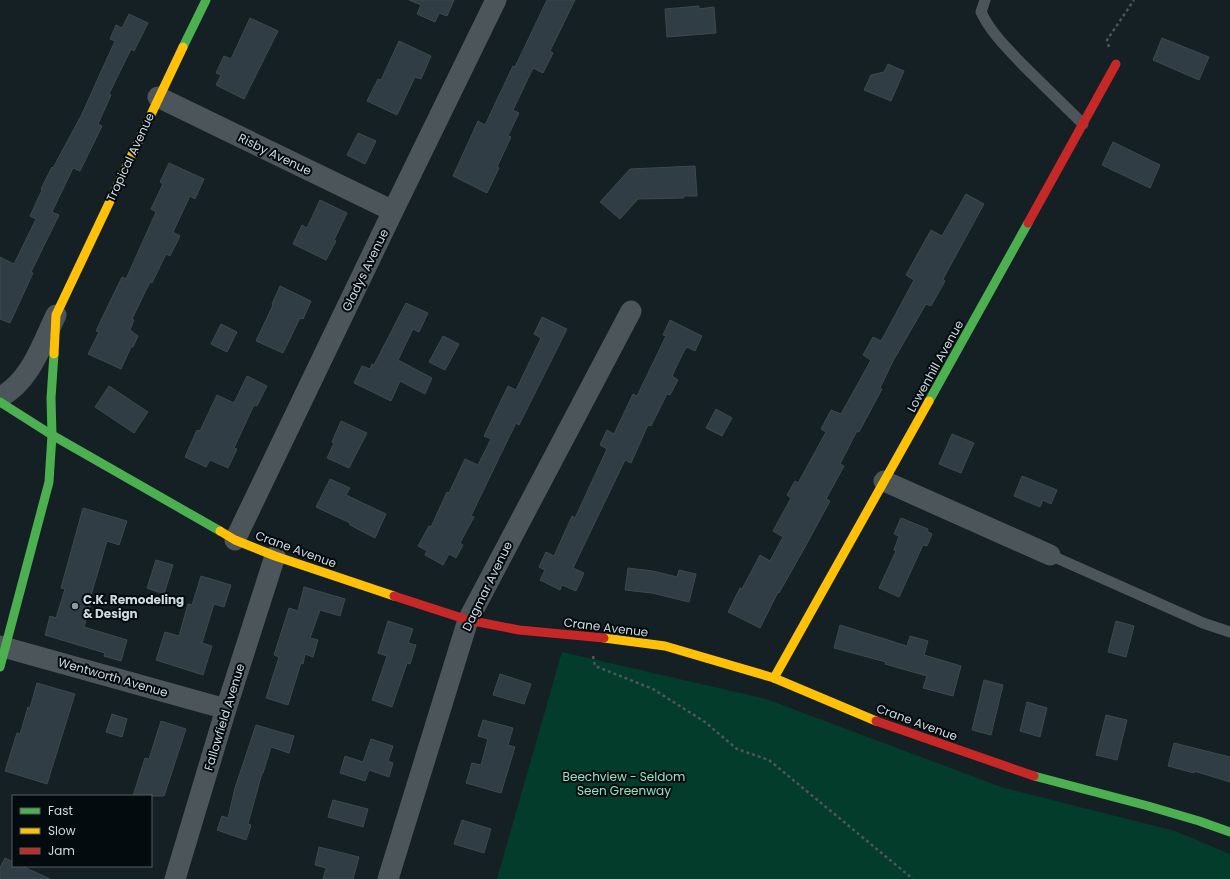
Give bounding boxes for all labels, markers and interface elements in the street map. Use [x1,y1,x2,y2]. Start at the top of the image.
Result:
street label: Tropical Avenue [102,110,158,204]
street label: Risby Avenue [235,129,315,179]
street label: Gladys Avenue [338,226,392,314]
street label: Lowenhill Avenue [903,317,967,415]
street label: Crane Avenue [253,526,339,572]
street label: Dagmar Avenue [458,538,516,634]
place label: C.K. Remodeling & Design [83,591,184,622]
marker: C.K. Remodeling & Design [70,601,80,611]
street label: Crane Avenue [563,613,649,641]
street label: Wentworth Avenue [56,653,170,701]
street label: Fallowfield Avenue [200,661,248,773]
street label: Crane Avenue [874,699,960,745]
park label: Beechview - Seldom Seen Greenway [563,768,685,799]
legend [12,795,152,867]
text: Fast [48,802,73,819]
text: Slow [48,822,76,839]
text: Jam [48,842,75,859]

